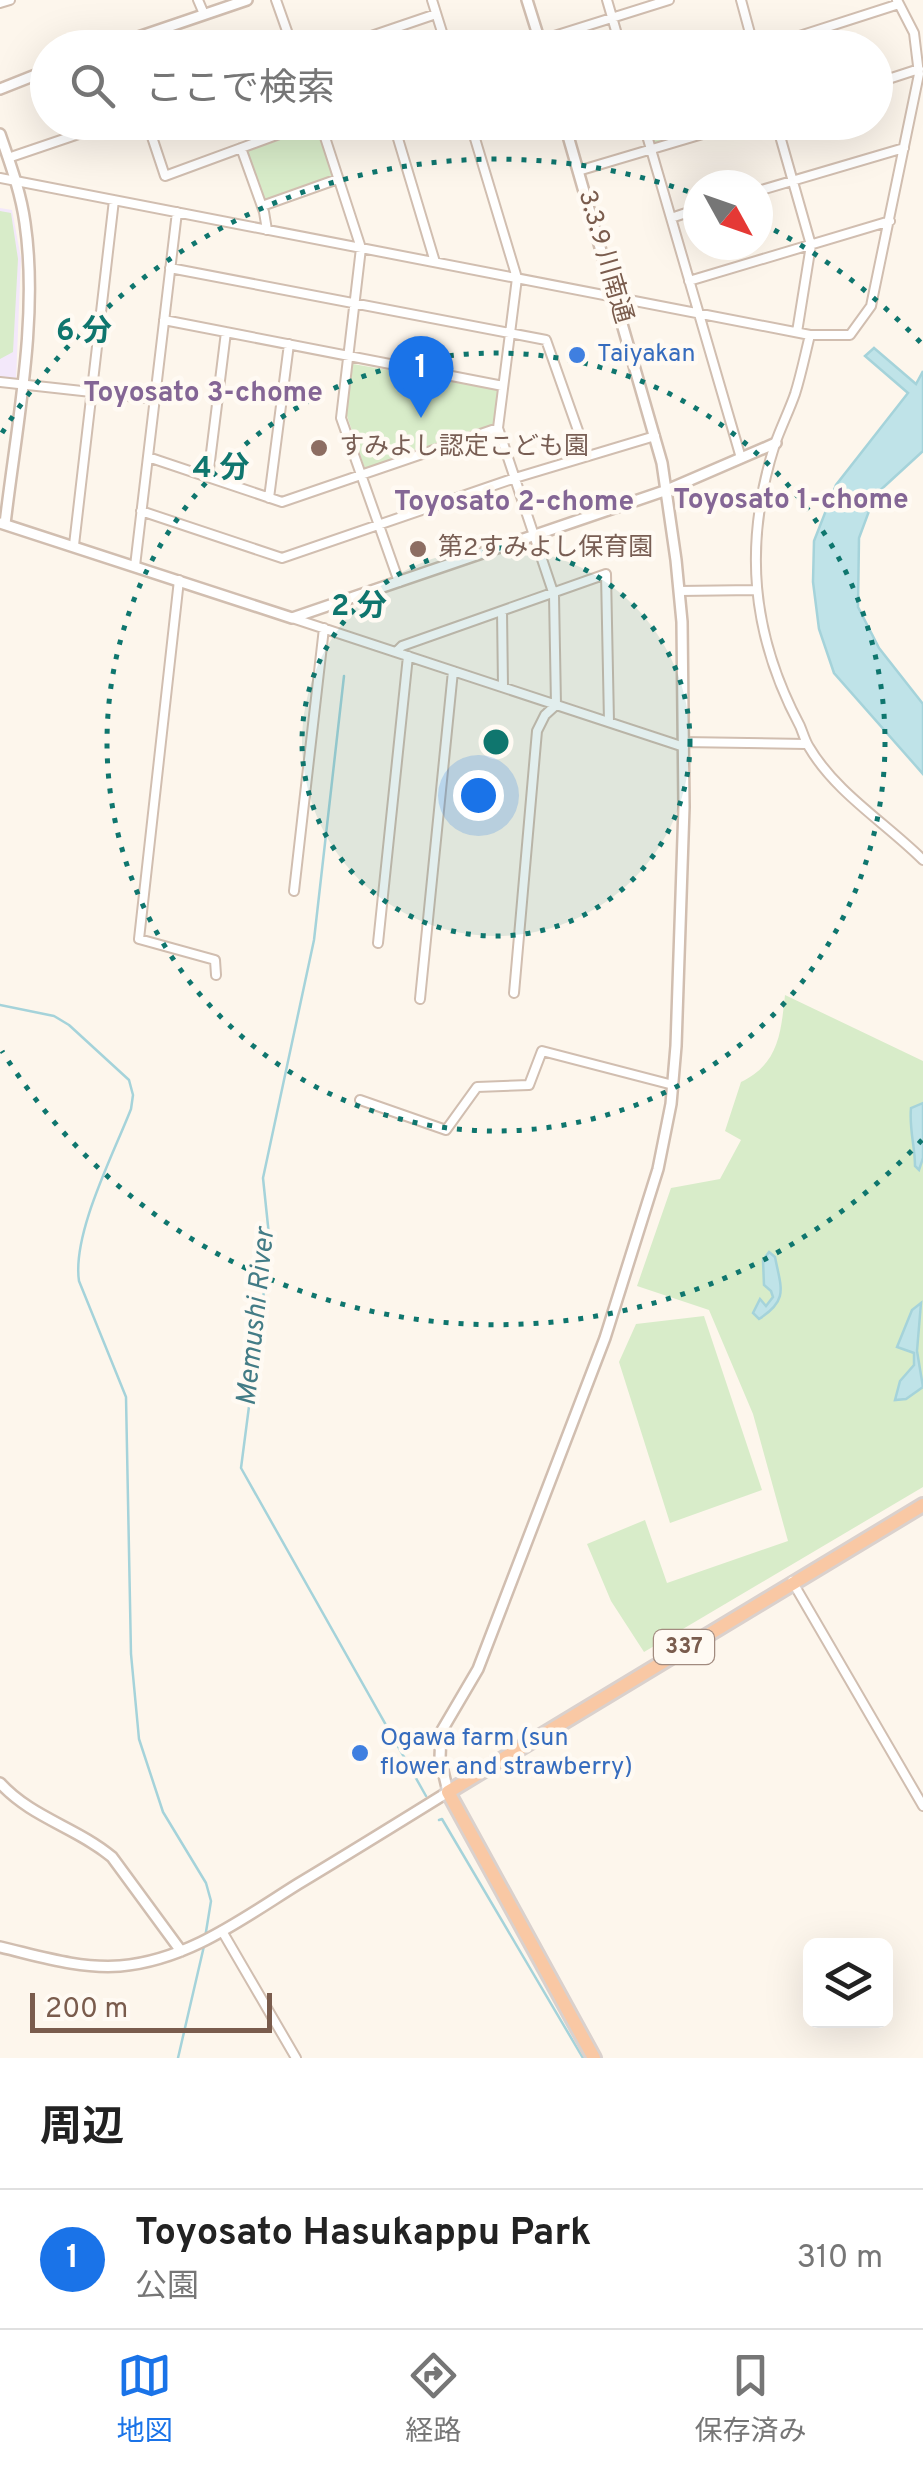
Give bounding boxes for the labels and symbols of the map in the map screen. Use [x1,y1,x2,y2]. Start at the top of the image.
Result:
north arrow [683,170,773,260]
street label: 3.3.9 川南通 [570,187,638,327]
text: 6 分 [56,314,112,351]
pin: 1 [388,336,454,418]
place label: Taiyakan [597,339,696,371]
marker: Taiyakan [566,344,588,366]
district label: Toyosato 3-chome [83,376,323,412]
place label: すみよし認定こども園 [339,432,589,464]
marker: すみよし認定こども園 [308,437,330,459]
text: 4 分 [193,451,249,488]
district label: Toyosato 1-chome [673,483,909,519]
district label: Toyosato 2-chome [394,485,634,521]
place label: 第2すみよし保育園 [438,533,653,565]
marker: 第2すみよし保育園 [407,538,429,560]
text: 2 分 [331,589,387,626]
centre of rings [478,724,514,760]
your location [453,770,504,821]
water label: Memushi River [230,1224,284,1408]
road number: 337 [654,1630,714,1664]
place label: Ogawa farm (sun flower and strawberry) [380,1723,633,1784]
marker: Ogawa farm (sun flower and strawberry) [349,1742,371,1764]
scale bar [30,1988,272,2032]

